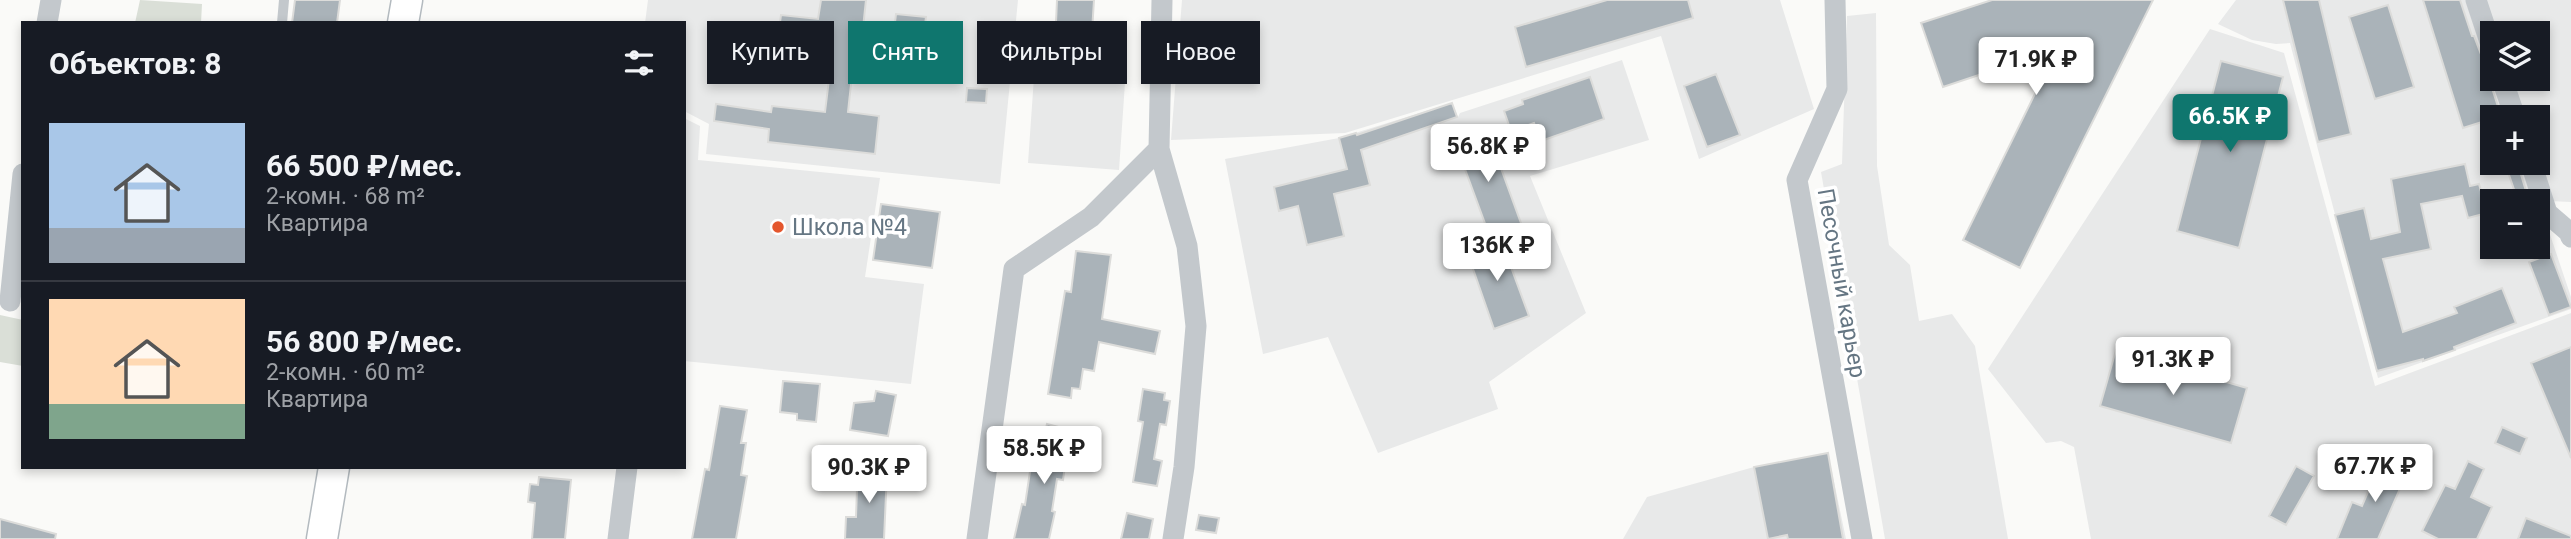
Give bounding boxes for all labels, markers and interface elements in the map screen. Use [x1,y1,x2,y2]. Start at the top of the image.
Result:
chip: Купить [707,21,834,84]
chip: Снять [848,21,963,84]
chip: Фильтры [977,21,1127,84]
chip: Новое [1141,21,1260,84]
map controls [2480,21,2550,259]
button: layers [2480,21,2550,91]
pin: 71.9K ₽ [1971,38,2101,97]
icon: filters [620,44,658,82]
text: Объектов: 8 [49,46,221,81]
text: 71.9K ₽ [1995,46,2077,73]
pin: 66.5K ₽ [2165,94,2295,154]
text: 66.5K ₽ [2189,103,2271,130]
button: + [2480,105,2550,175]
pin: 56.8K ₽ [1423,124,1553,184]
text: 56.8K ₽ [1447,133,1529,160]
text: 66 500 ₽/мес. [266,148,463,183]
icon: home [105,151,189,235]
text: 2-комн. · 68 m² [266,183,425,210]
street label: Песочный карьер [1812,186,1871,380]
button: − [2480,189,2550,259]
text: Квартира [266,210,368,237]
place label: Школа №4 [792,214,907,241]
marker: Школа №4 [770,219,786,235]
pin: 136K ₽ [1440,224,1554,283]
text: 136K ₽ [1459,232,1535,259]
text: 56 800 ₽/мес. [266,324,463,359]
icon: home [105,327,189,411]
pin: 91.3K ₽ [2108,338,2238,397]
text: 91.3K ₽ [2132,346,2214,373]
text: 2-комн. · 60 m² [266,359,425,386]
text: Квартира [266,386,368,413]
pin: 58.5K ₽ [979,426,1109,486]
text: 58.5K ₽ [1003,435,1085,462]
pin: 67.7K ₽ [2310,444,2440,504]
pin: 90.3K ₽ [804,446,934,505]
text: 67.7K ₽ [2334,453,2416,480]
text: 90.3K ₽ [828,454,910,481]

